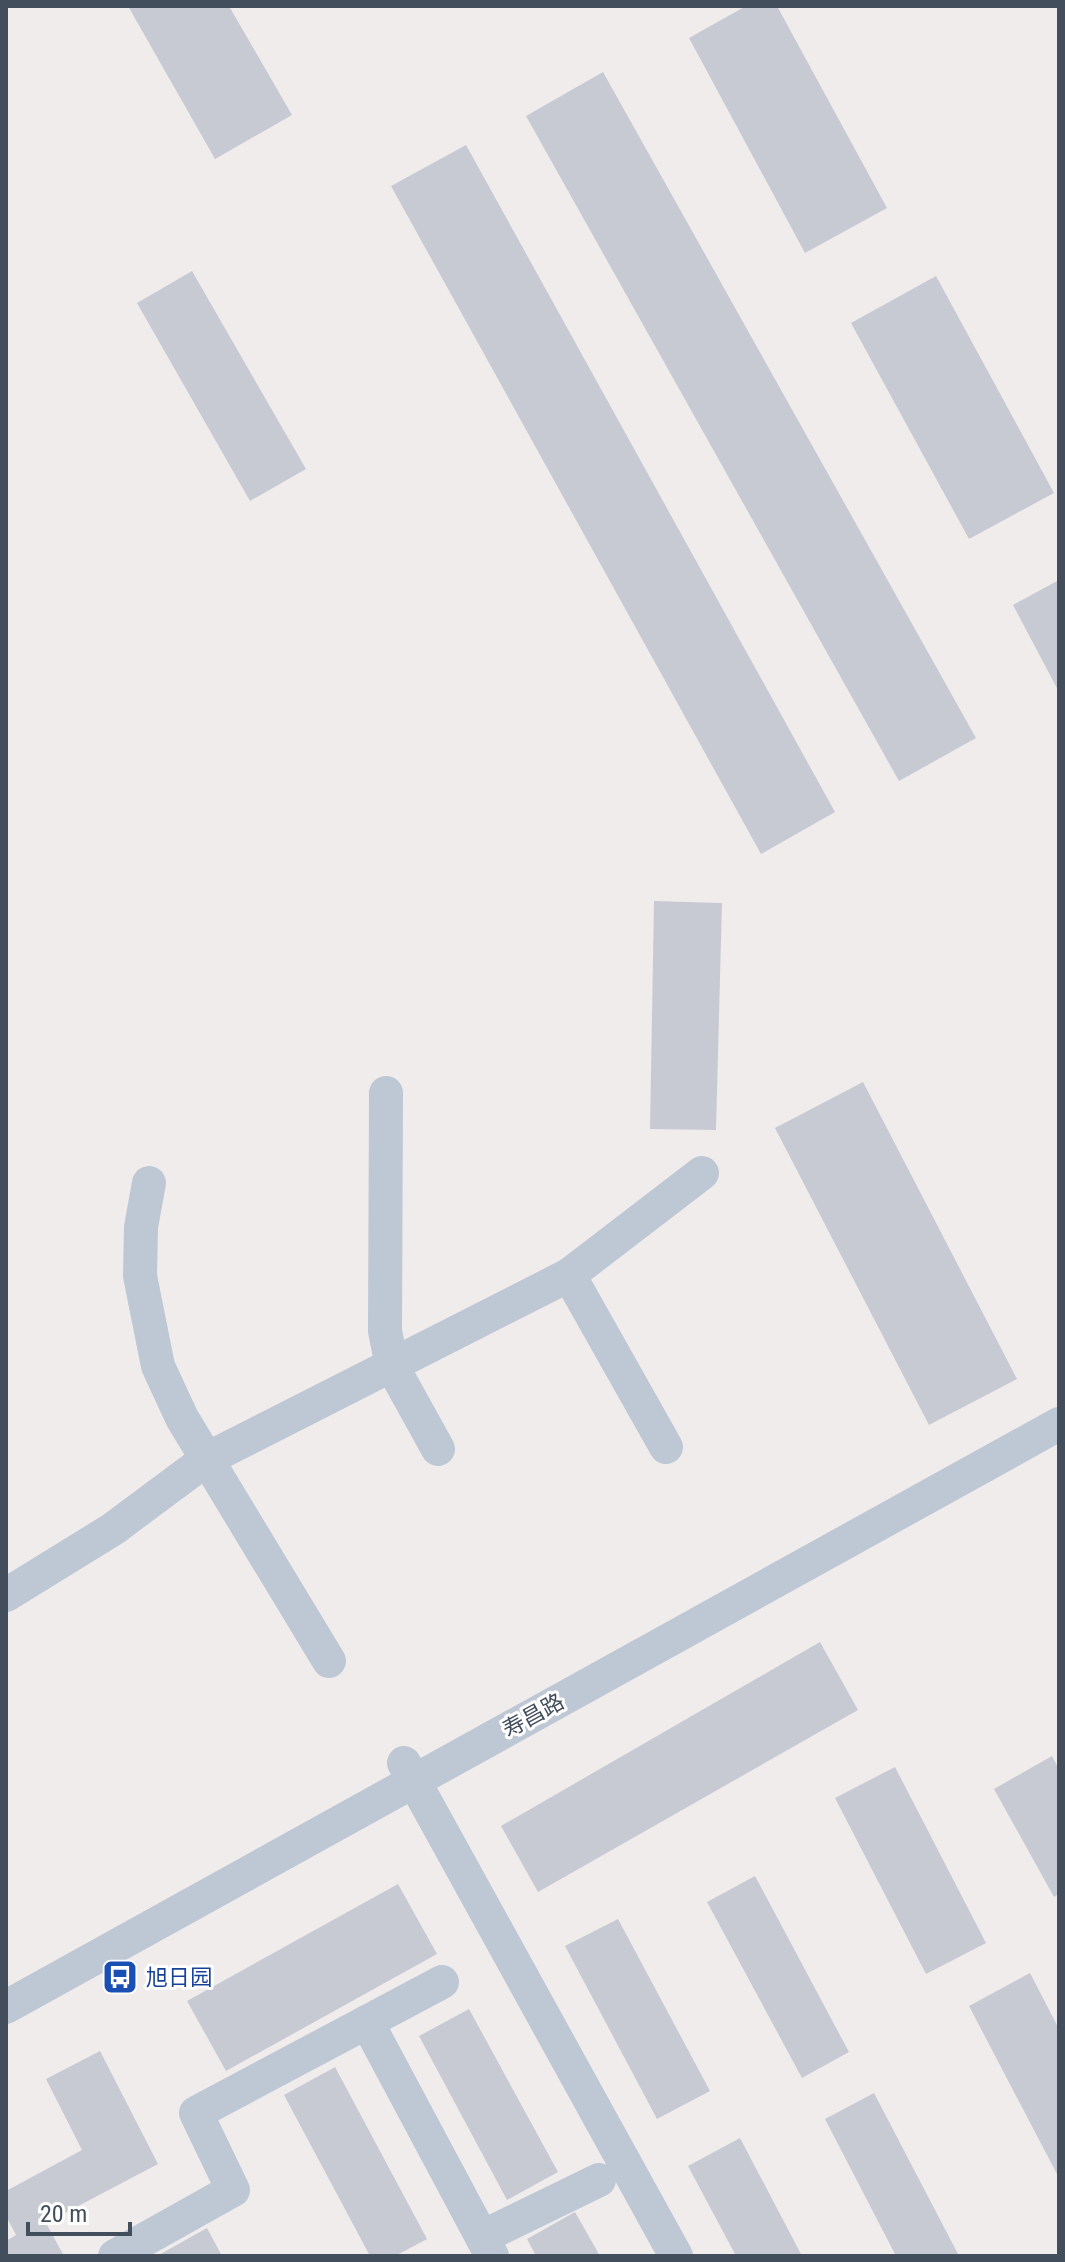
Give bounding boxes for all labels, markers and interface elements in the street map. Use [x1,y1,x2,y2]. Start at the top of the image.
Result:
street label: 寿昌路 [498,1689,568,1742]
bus stop icon: 旭日园 [101,1958,139,1996]
place label: 旭日园 [146,1965,212,1990]
scale bar [28,2186,130,2236]
text: 20 m [40,2200,87,2228]

